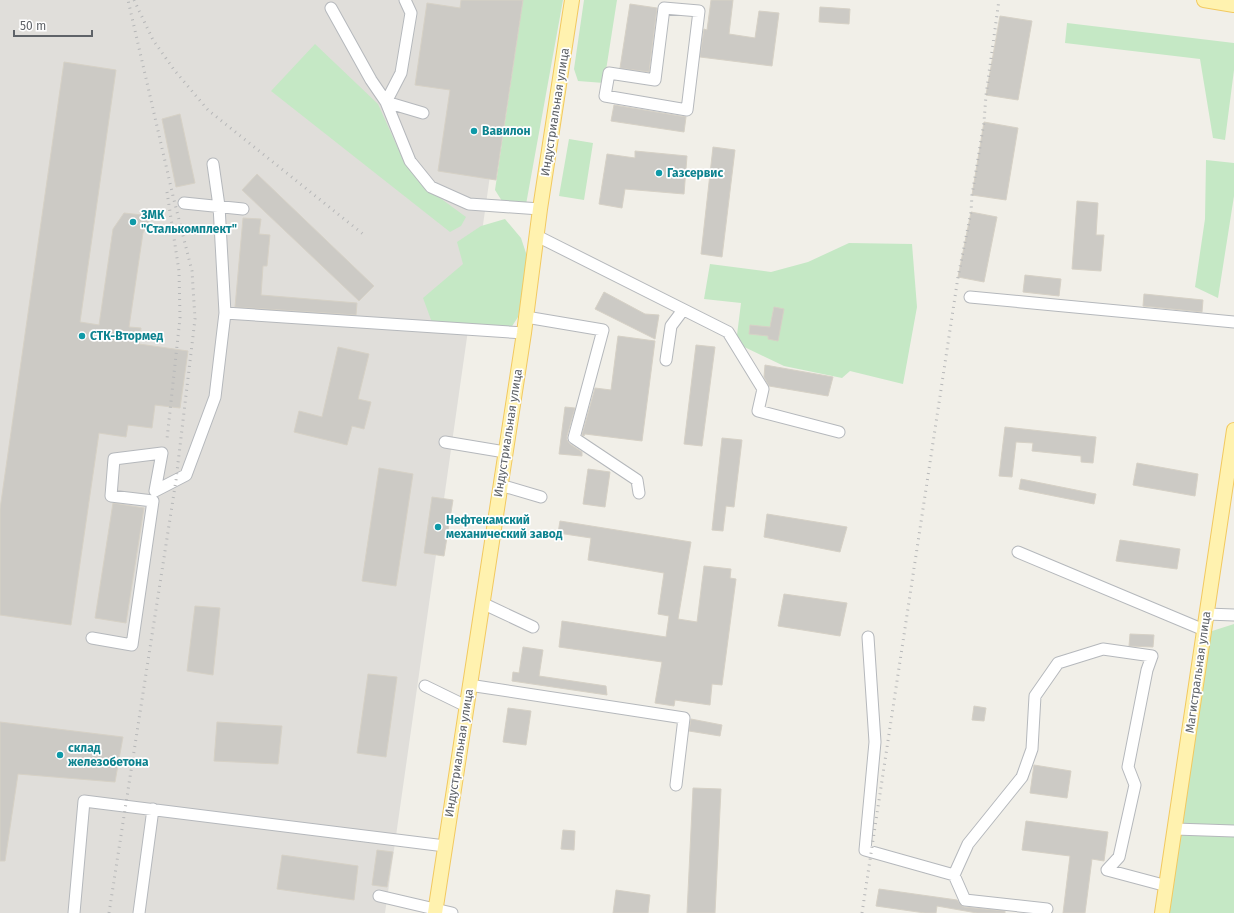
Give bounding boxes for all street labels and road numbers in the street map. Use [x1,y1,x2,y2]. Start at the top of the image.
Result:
street label: Индустриальная улица [538,47,572,177]
street label: Индустриальная улица [491,368,525,498]
street label: Магистральная улица [1183,610,1213,734]
street label: Индустриальная улица [442,688,476,818]

